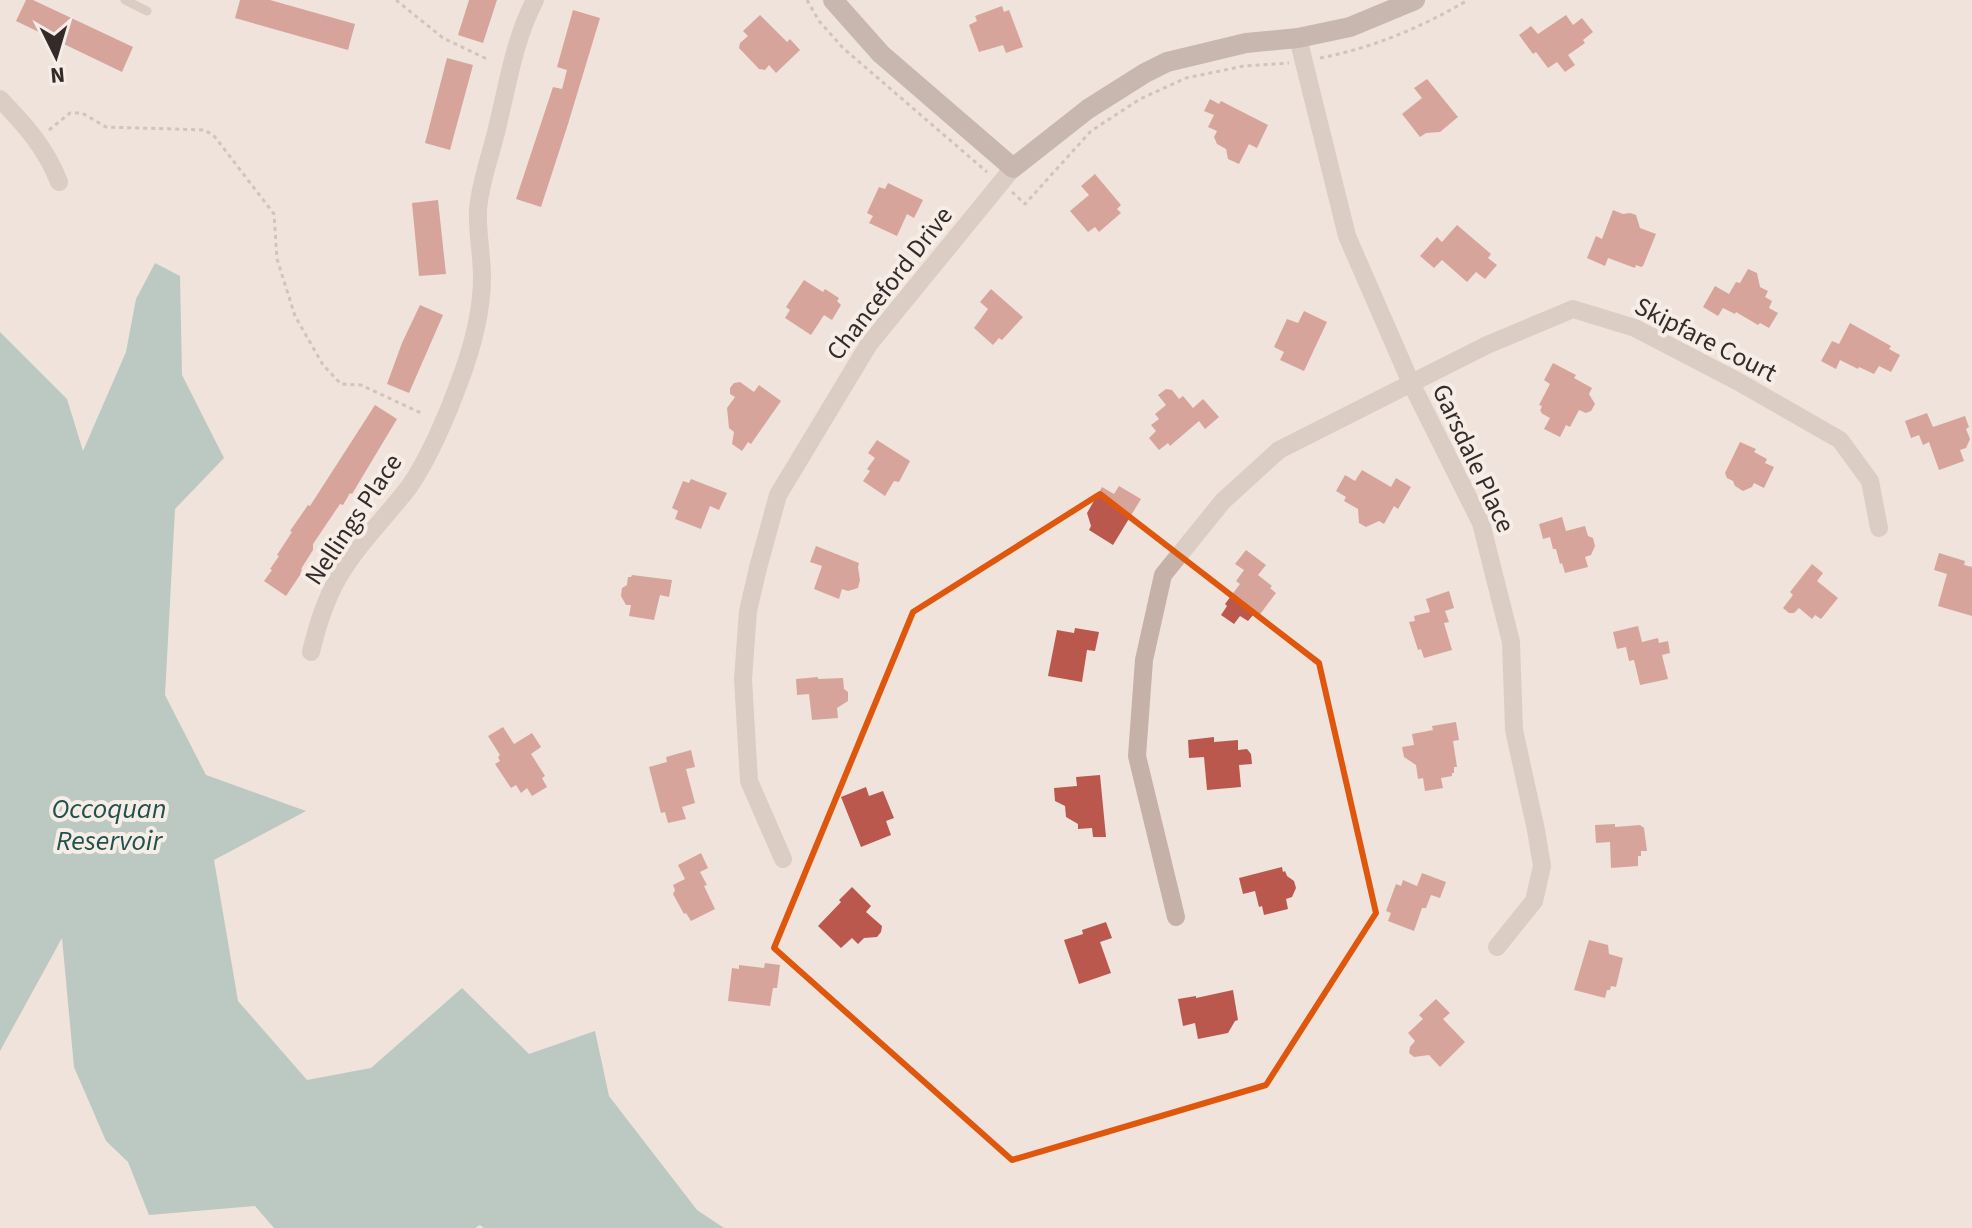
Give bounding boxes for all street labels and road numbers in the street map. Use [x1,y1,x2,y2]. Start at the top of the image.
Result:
street label: Chanceford Drive [817,198,961,368]
street label: Skipfare Court [1628,288,1784,391]
street label: Garsdale Place [1423,378,1524,538]
street label: Nellings Place [296,446,411,592]

